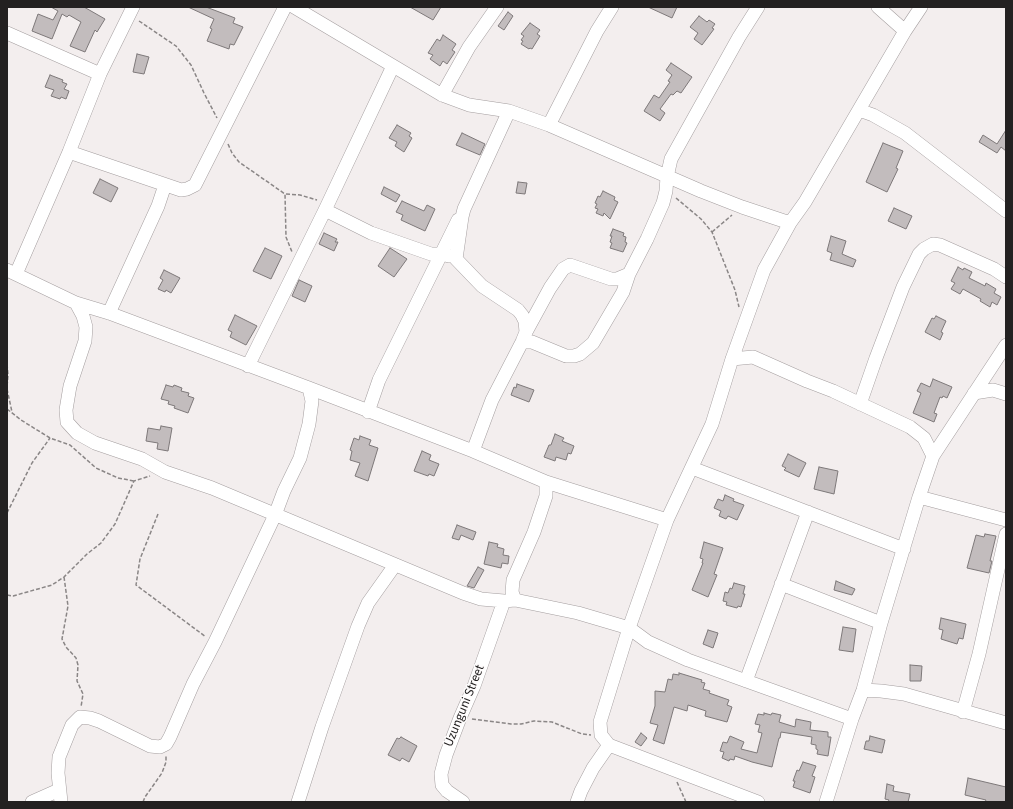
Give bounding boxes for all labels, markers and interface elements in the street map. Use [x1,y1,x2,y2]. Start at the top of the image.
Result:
street label: Uzunguni Street [441,663,489,749]

